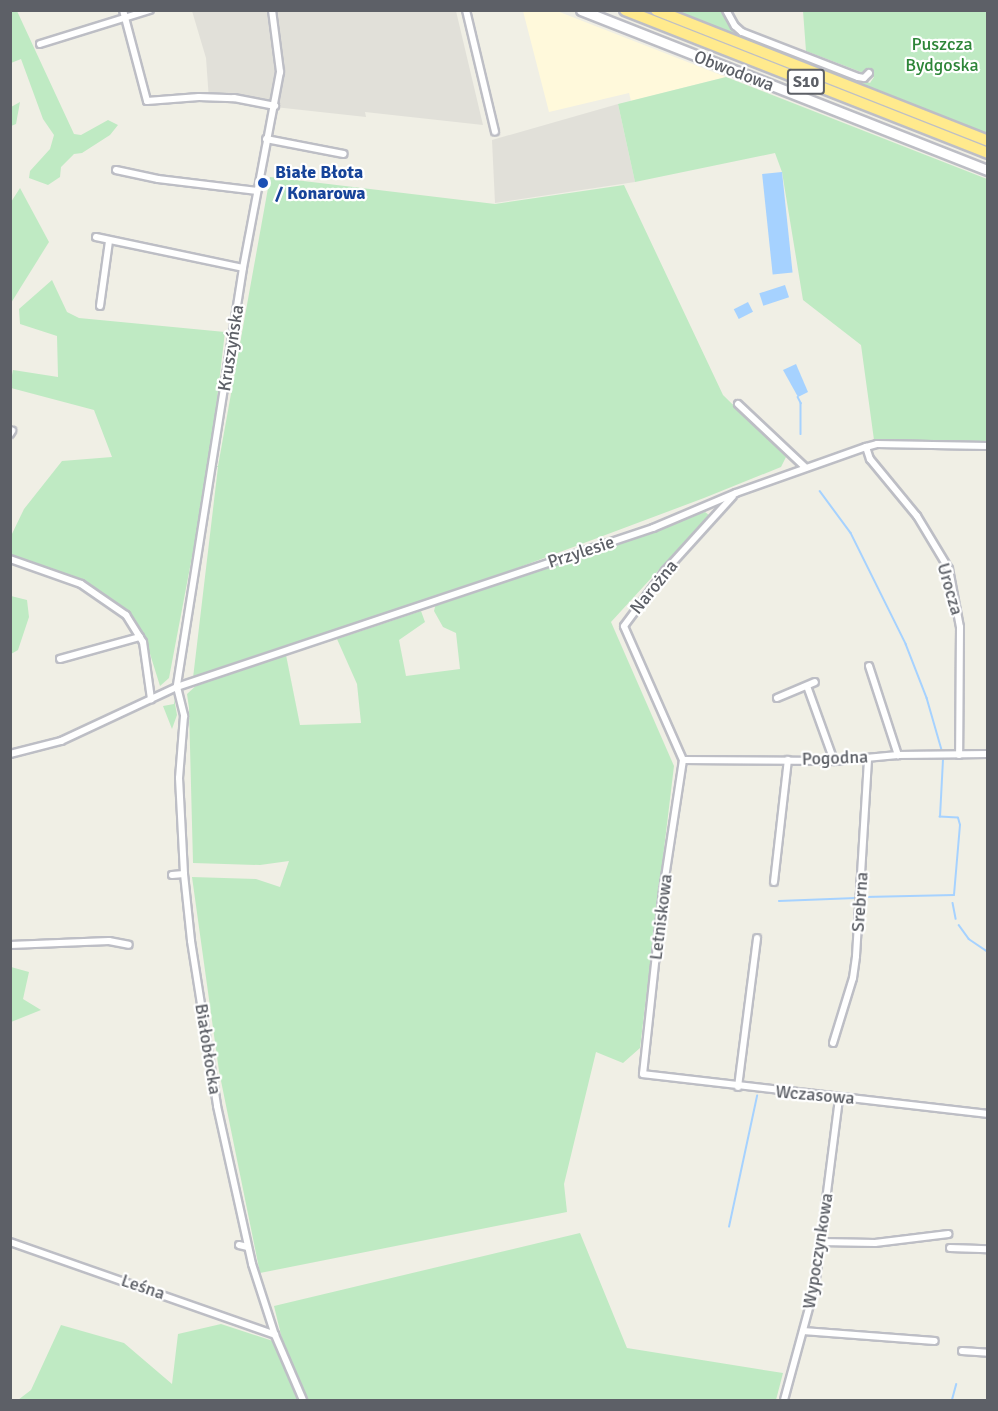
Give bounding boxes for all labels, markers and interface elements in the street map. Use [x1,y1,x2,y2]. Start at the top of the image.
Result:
park label: Puszcza Bydgoska [905,34,979,76]
street label: Obwodowa [691,46,777,96]
road number: S10 [786,69,826,95]
place label: Białe Błota / Konarowa [275,162,366,204]
marker: Białe Błota / Konarowa [256,176,270,190]
street label: Kruszyńska [213,303,249,393]
street label: Przylesie [545,531,617,573]
street label: Narożna [626,555,682,619]
street label: Urocza [932,560,968,618]
street label: Pogodna [801,746,869,770]
street label: Srebrna [847,871,873,933]
street label: Letniskowa [645,873,677,961]
street label: Białobłocka [190,1002,226,1096]
street label: Wczasowa [775,1081,855,1109]
street label: Wypoczynkowa [798,1191,838,1311]
street label: Leśna [118,1270,168,1304]

